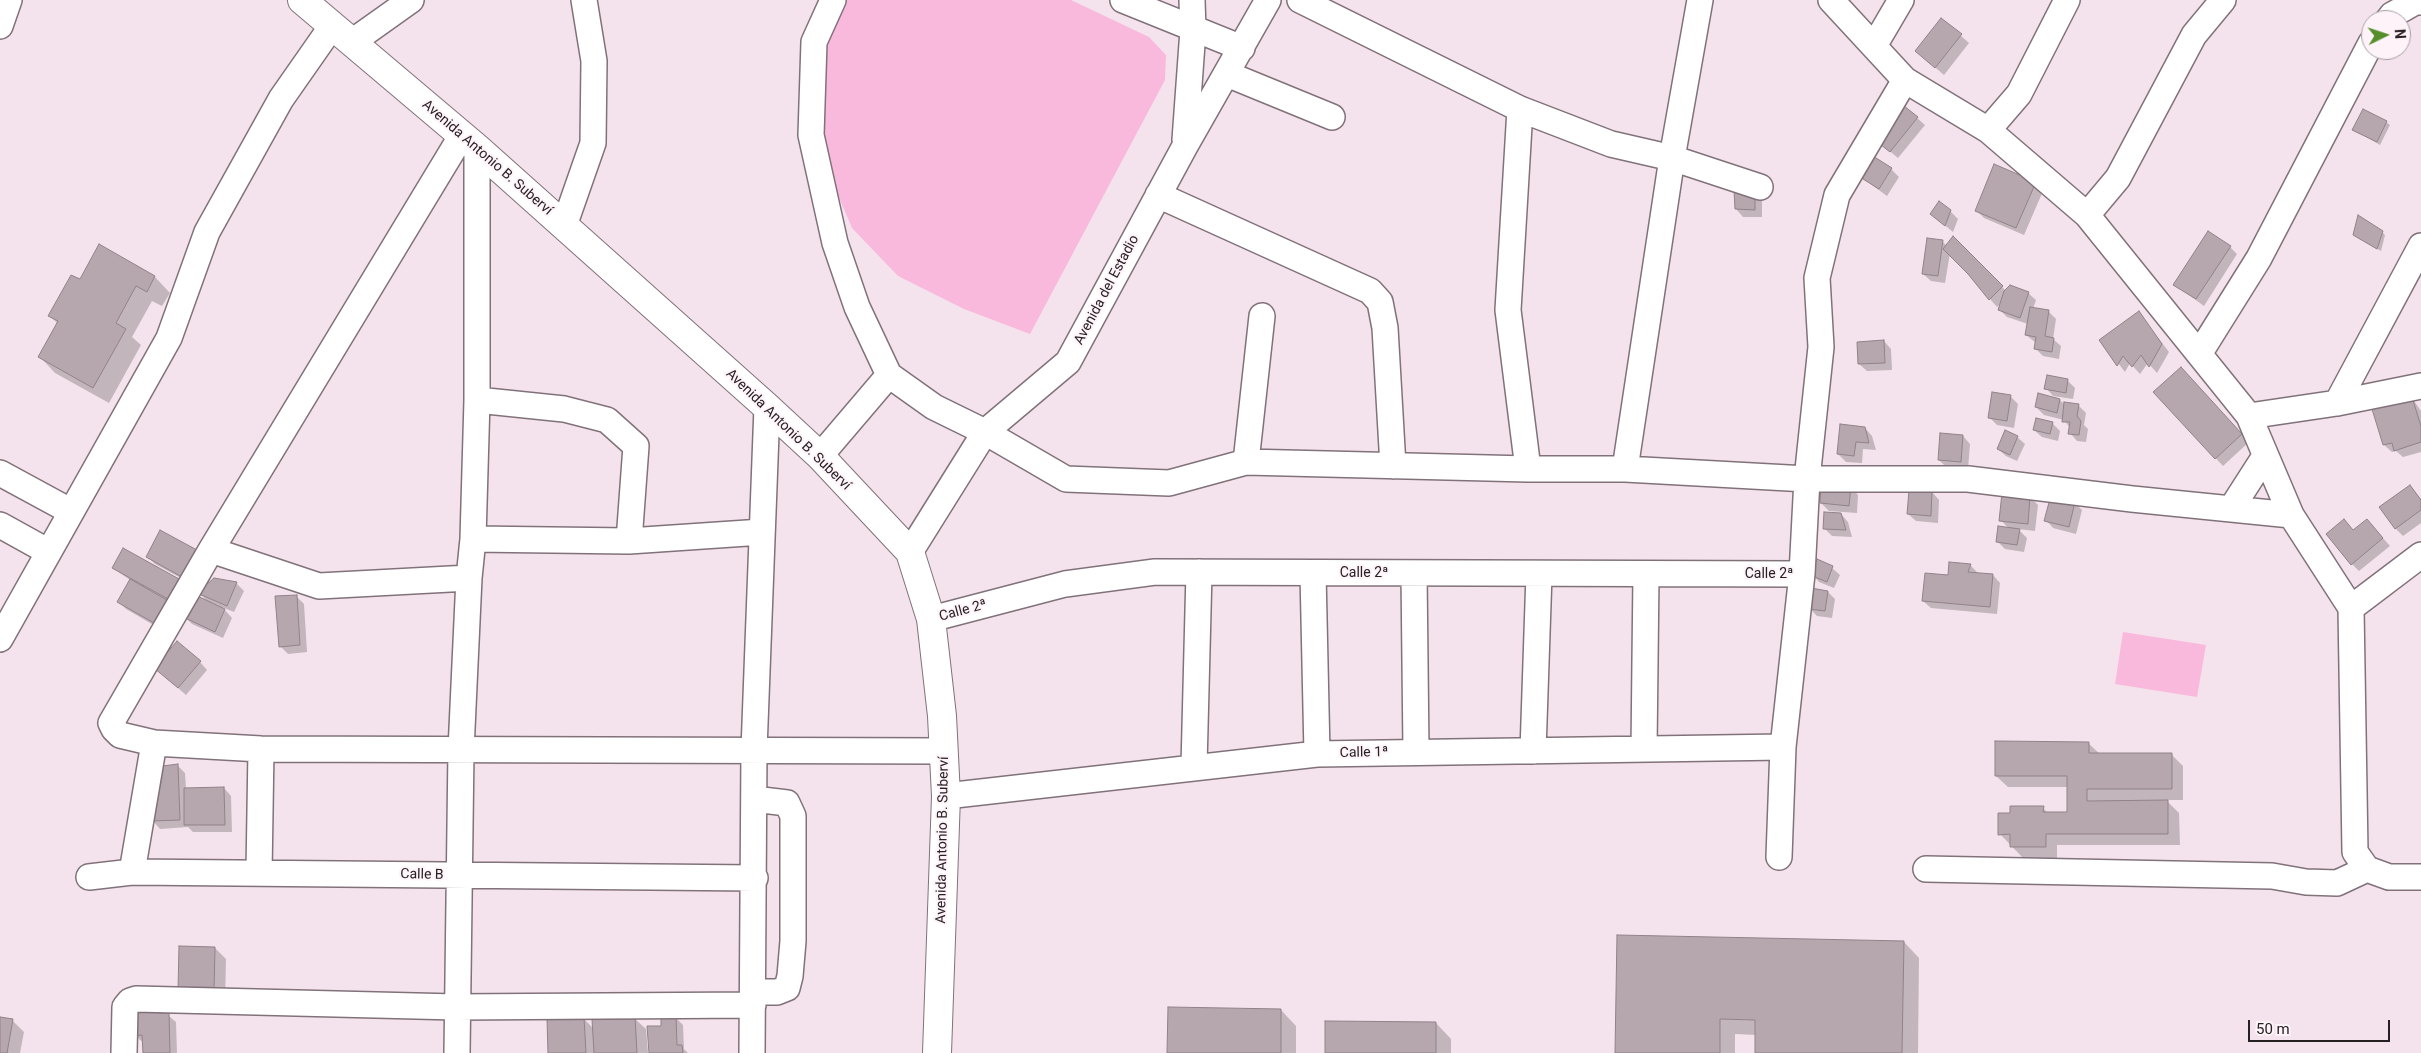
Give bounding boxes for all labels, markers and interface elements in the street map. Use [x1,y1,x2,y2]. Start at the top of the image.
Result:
north arrow [2361,10,2411,60]
text: N [2392,29,2408,40]
street label: Avenida Antonio B. Suberví [418,97,556,219]
street label: Avenida del Estadio [1071,232,1143,348]
street label: Avenida Antonio B. Suberví [722,366,854,494]
street label: Calle 2ª [1340,565,1388,581]
street label: Calle 2ª [1745,566,1793,582]
street label: Calle 2ª [937,597,989,625]
street label: Calle 1ª [1340,744,1388,762]
street label: Avenida Antonio B. Suberví [933,756,953,924]
street label: Calle B [400,866,444,884]
scale bar [2251,1010,2394,1042]
text: 50 m [2256,1020,2290,1038]

